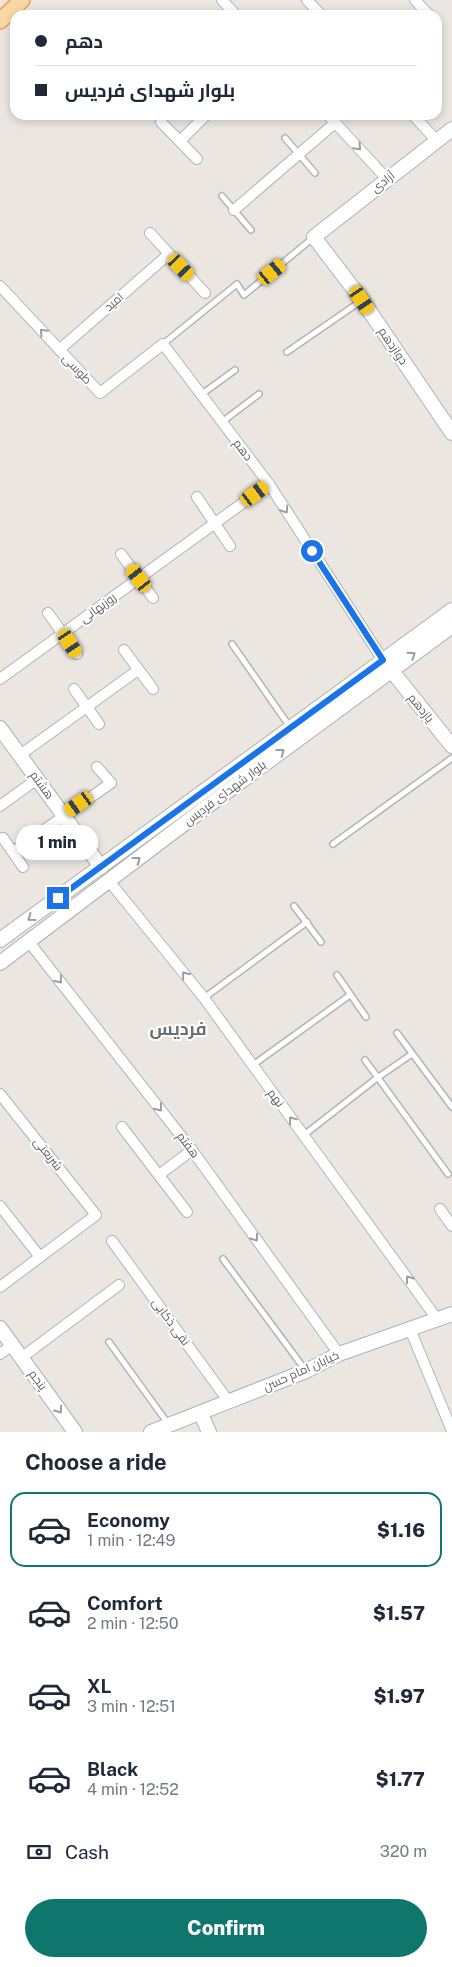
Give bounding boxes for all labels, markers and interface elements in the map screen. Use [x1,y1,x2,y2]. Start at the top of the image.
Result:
text: دهم [65,30,103,52]
text: بلوار شهدای فردیس [65,79,235,101]
one-way arrow [352,141,361,150]
street label: آزادی [368,168,398,196]
car [165,251,196,283]
car [255,257,288,287]
car [347,283,376,317]
street label: امید [102,290,126,314]
street label: دوازدهم [375,325,411,368]
one-way arrow [40,329,49,338]
street label: طوسی [59,351,95,387]
street label: دهم [230,436,256,464]
car [238,479,271,509]
one-way arrow [279,504,288,513]
route start [301,540,323,562]
car [123,562,154,594]
street label: روزبهانی [77,590,119,626]
car [55,626,84,660]
one-way arrow [406,652,415,661]
street label: یازدهم [404,691,437,727]
one-way arrow [275,749,285,758]
street label: بلوار شهدای فردیس [181,758,269,828]
street label: هشتم [26,768,57,802]
car [62,789,95,819]
callout: 1 min [17,826,99,860]
text: 1 min [37,833,77,852]
one-way arrow [131,857,141,866]
route end [47,887,69,909]
one-way arrow [27,912,37,921]
one-way arrow [183,972,191,981]
one-way arrow [53,974,61,983]
district label: فردیس [149,1018,207,1040]
street label: نهم [264,1086,287,1110]
one-way arrow [153,1102,161,1111]
one-way arrow [289,1116,298,1126]
street label: هفتم [173,1129,202,1161]
street label: شریعتی [31,1135,65,1173]
one-way arrow [249,1233,259,1242]
one-way arrow [406,1276,414,1285]
street label: نقی ذکایی [149,1296,193,1348]
street label: خیابان امام حسن [261,1348,341,1395]
street label: پنجم [24,1367,51,1395]
one-way arrow [54,1404,62,1413]
text: Choose a ride [25,1449,167,1475]
icon: car [27,1507,72,1552]
text: Economy [87,1509,170,1531]
text: $1.16 [377,1519,425,1541]
text: 1 min · 12:49 [87,1531,175,1550]
icon: car [27,1590,72,1635]
text: Comfort [87,1592,163,1614]
text: $1.57 [373,1602,425,1624]
text: 2 min · 12:50 [87,1614,179,1633]
icon: car [27,1673,72,1718]
text: XL [87,1675,112,1697]
text: $1.97 [373,1685,425,1707]
text: 3 min · 12:51 [87,1697,176,1716]
icon: car [27,1756,72,1801]
text: Black [87,1758,138,1780]
text: $1.77 [376,1768,425,1790]
text: 4 min · 12:52 [87,1780,179,1799]
icon: cash [25,1838,53,1866]
text: Cash [65,1841,109,1863]
text: 320 m [380,1842,427,1861]
button: Confirm [25,1899,427,1957]

